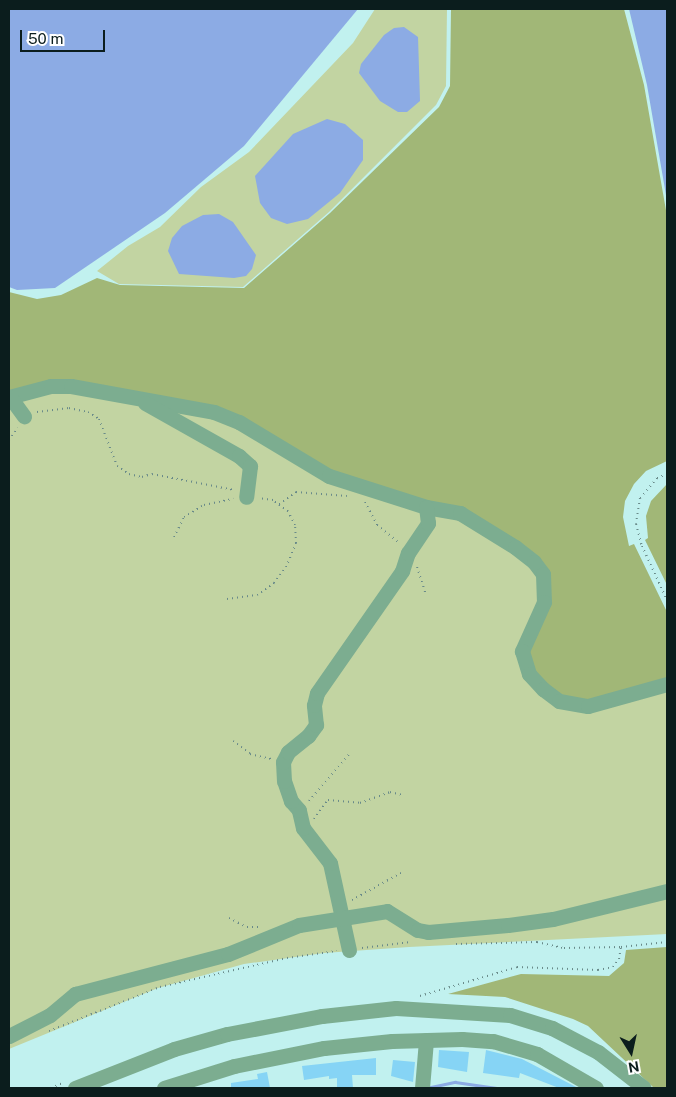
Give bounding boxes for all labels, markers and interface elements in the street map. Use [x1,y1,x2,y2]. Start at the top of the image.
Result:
scale bar [22,20,108,52]
text: 50 m [28,30,63,47]
north arrow [606,1027,656,1077]
text: N [627,1058,640,1076]

